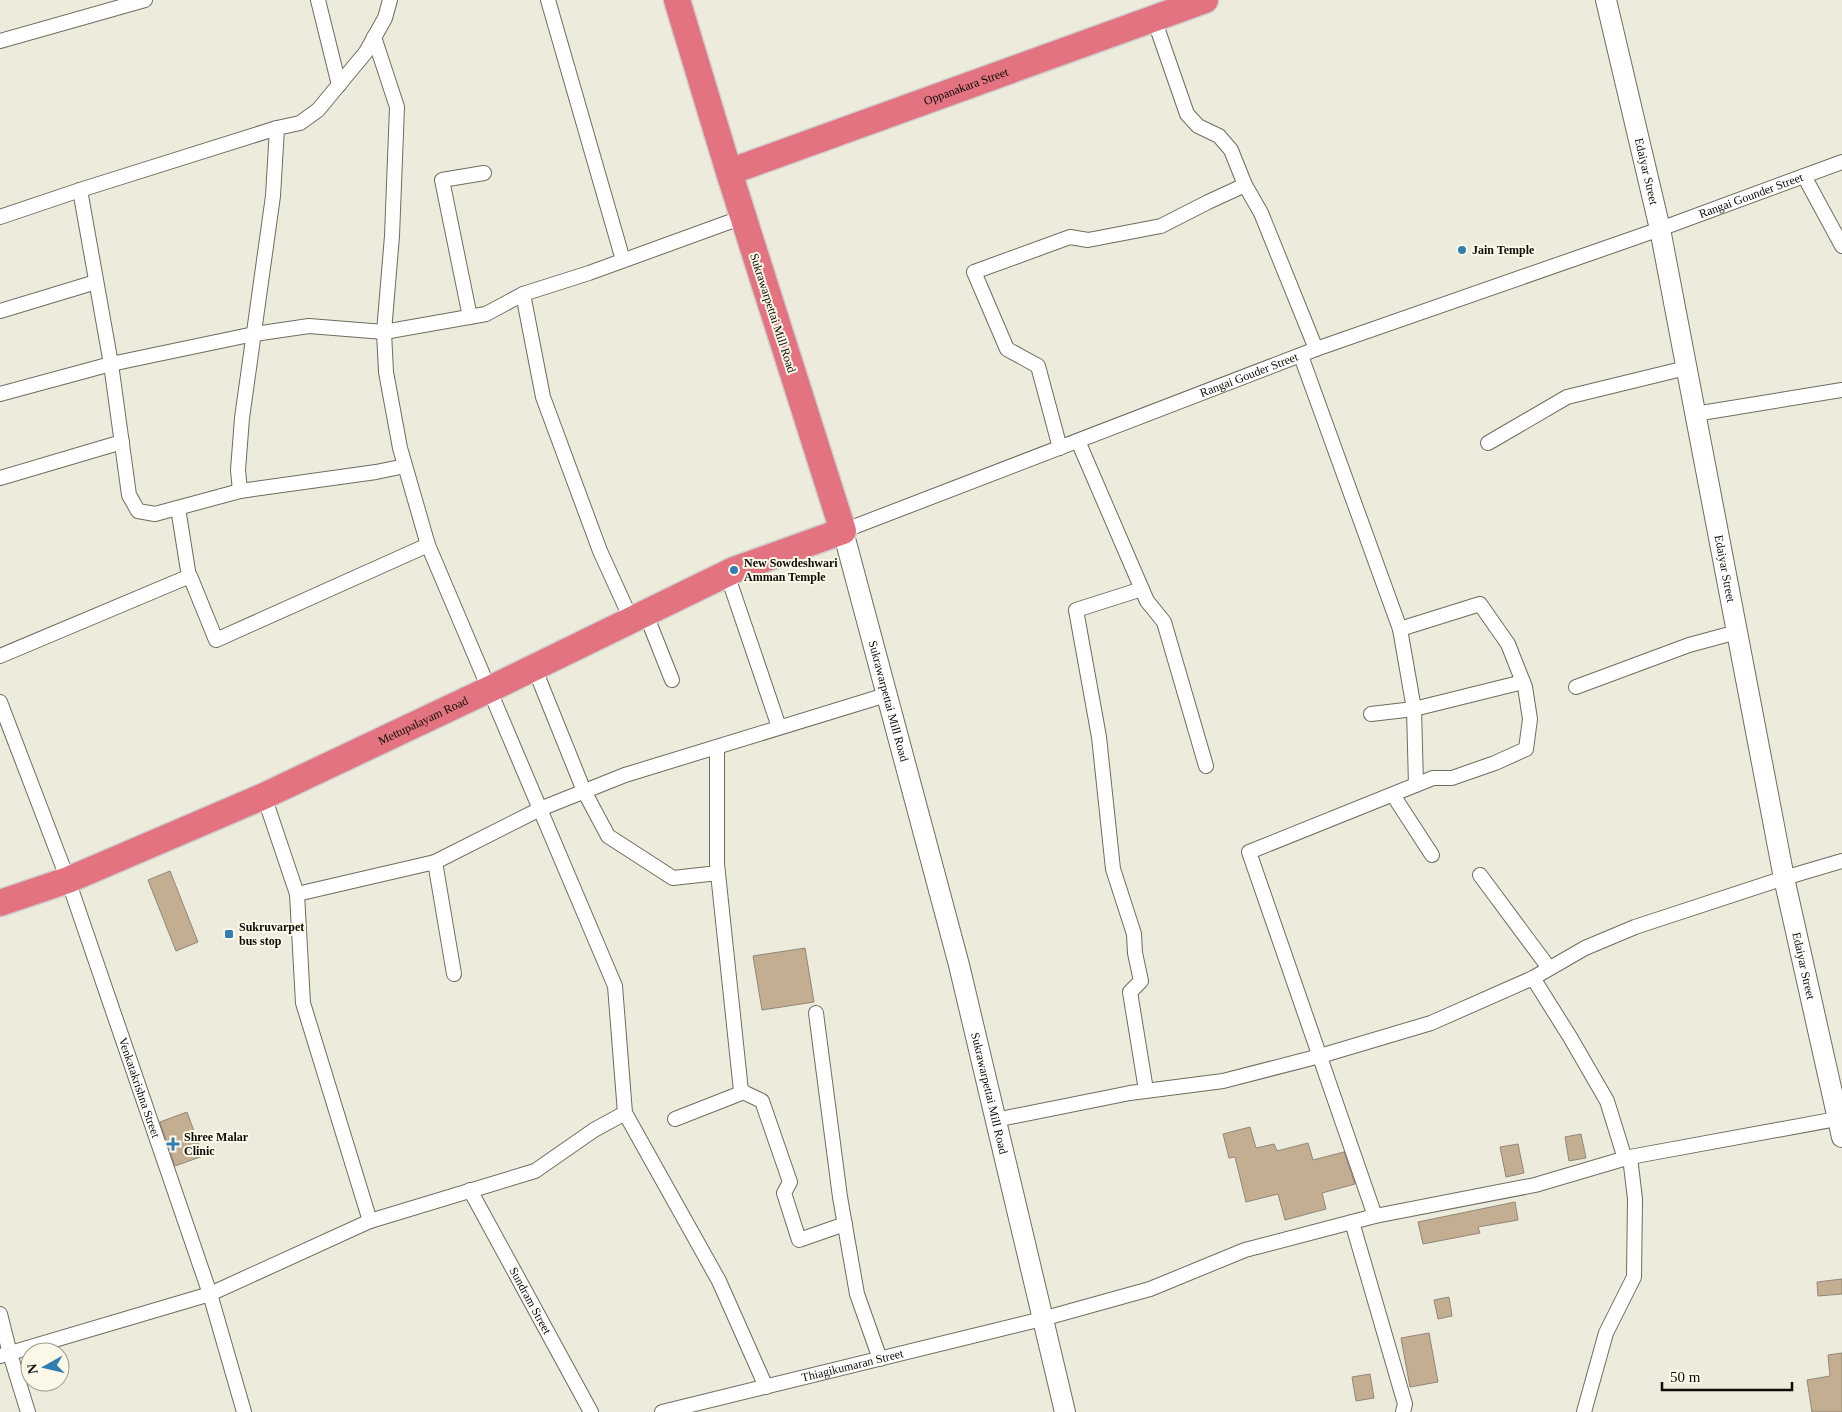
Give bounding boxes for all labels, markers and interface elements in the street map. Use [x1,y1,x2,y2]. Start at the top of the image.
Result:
street label: Oppanakara Street [922,64,1011,108]
street label: Edaiyar Street [1632,136,1661,207]
street label: Rangai Gounder Street [1697,170,1806,221]
place label: Jain Temple [1472,243,1535,257]
marker: Jain Temple [1456,244,1468,256]
street label: Sukrawarpettai Mill Road [747,252,799,374]
street label: Rangai Gouder Street [1198,349,1301,400]
street label: Edaiyar Street [1712,534,1738,604]
place label: New Sowdeshwari Amman Temple [744,556,838,584]
marker: New Sowdeshwari Amman Temple [728,564,740,576]
street label: Sukrawarpettai Mill Road [866,639,911,763]
street label: Mettupalayam Road [376,693,470,748]
place label: Sukruvarpet bus stop [239,920,304,948]
marker: Sukruvarpet bus stop [223,928,235,940]
street label: Edaiyar Street [1789,931,1818,1001]
street label: Sukrawarpettai Mill Road [968,1031,1011,1156]
street label: Venkatakrishna Street [116,1036,163,1140]
place label: Shree Malar Clinic [184,1130,249,1158]
marker: Shree Malar Clinic [166,1137,180,1151]
street label: Sundram Street [506,1265,555,1337]
north arrow [20,1342,70,1392]
street label: Thiagikumaran Street [800,1346,905,1385]
scale bar [1662,1360,1792,1392]
text: N [24,1363,41,1375]
text: 50 m [1670,1369,1701,1385]

